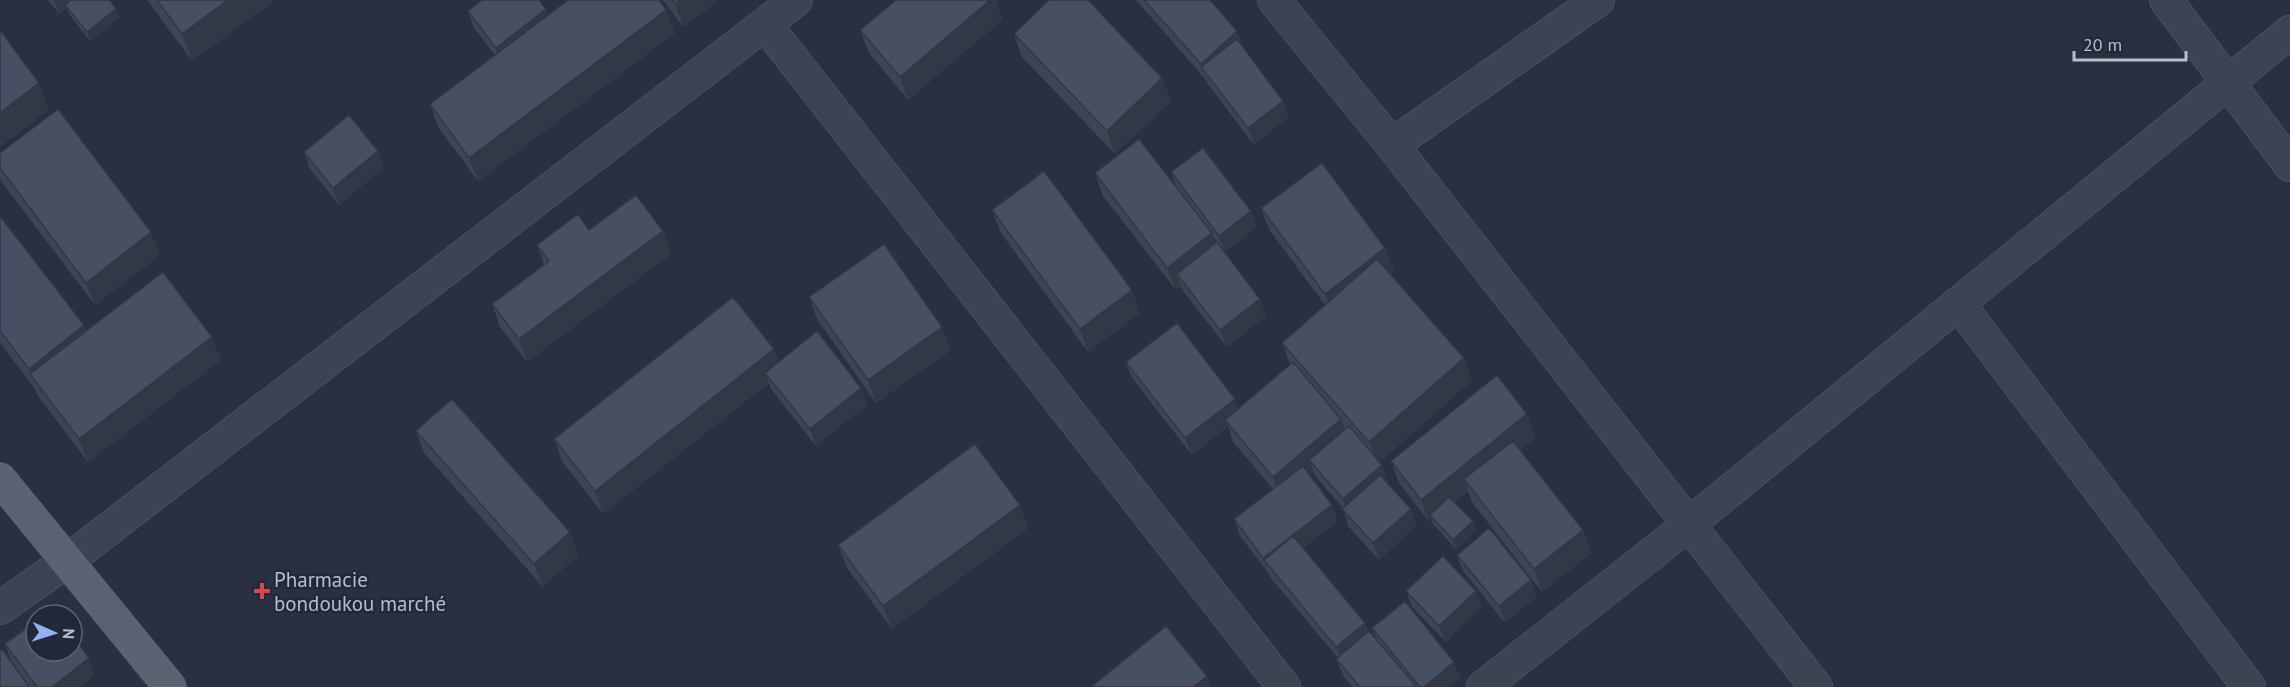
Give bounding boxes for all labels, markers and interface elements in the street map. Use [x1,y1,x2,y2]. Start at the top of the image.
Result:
scale bar [2074,24,2186,62]
text: 20 m [2083,33,2122,56]
place label: Pharmacie bondoukou marché [274,566,446,617]
marker: Pharmacie bondoukou marché [255,584,269,598]
north arrow [24,603,84,663]
text: N [59,628,79,640]

